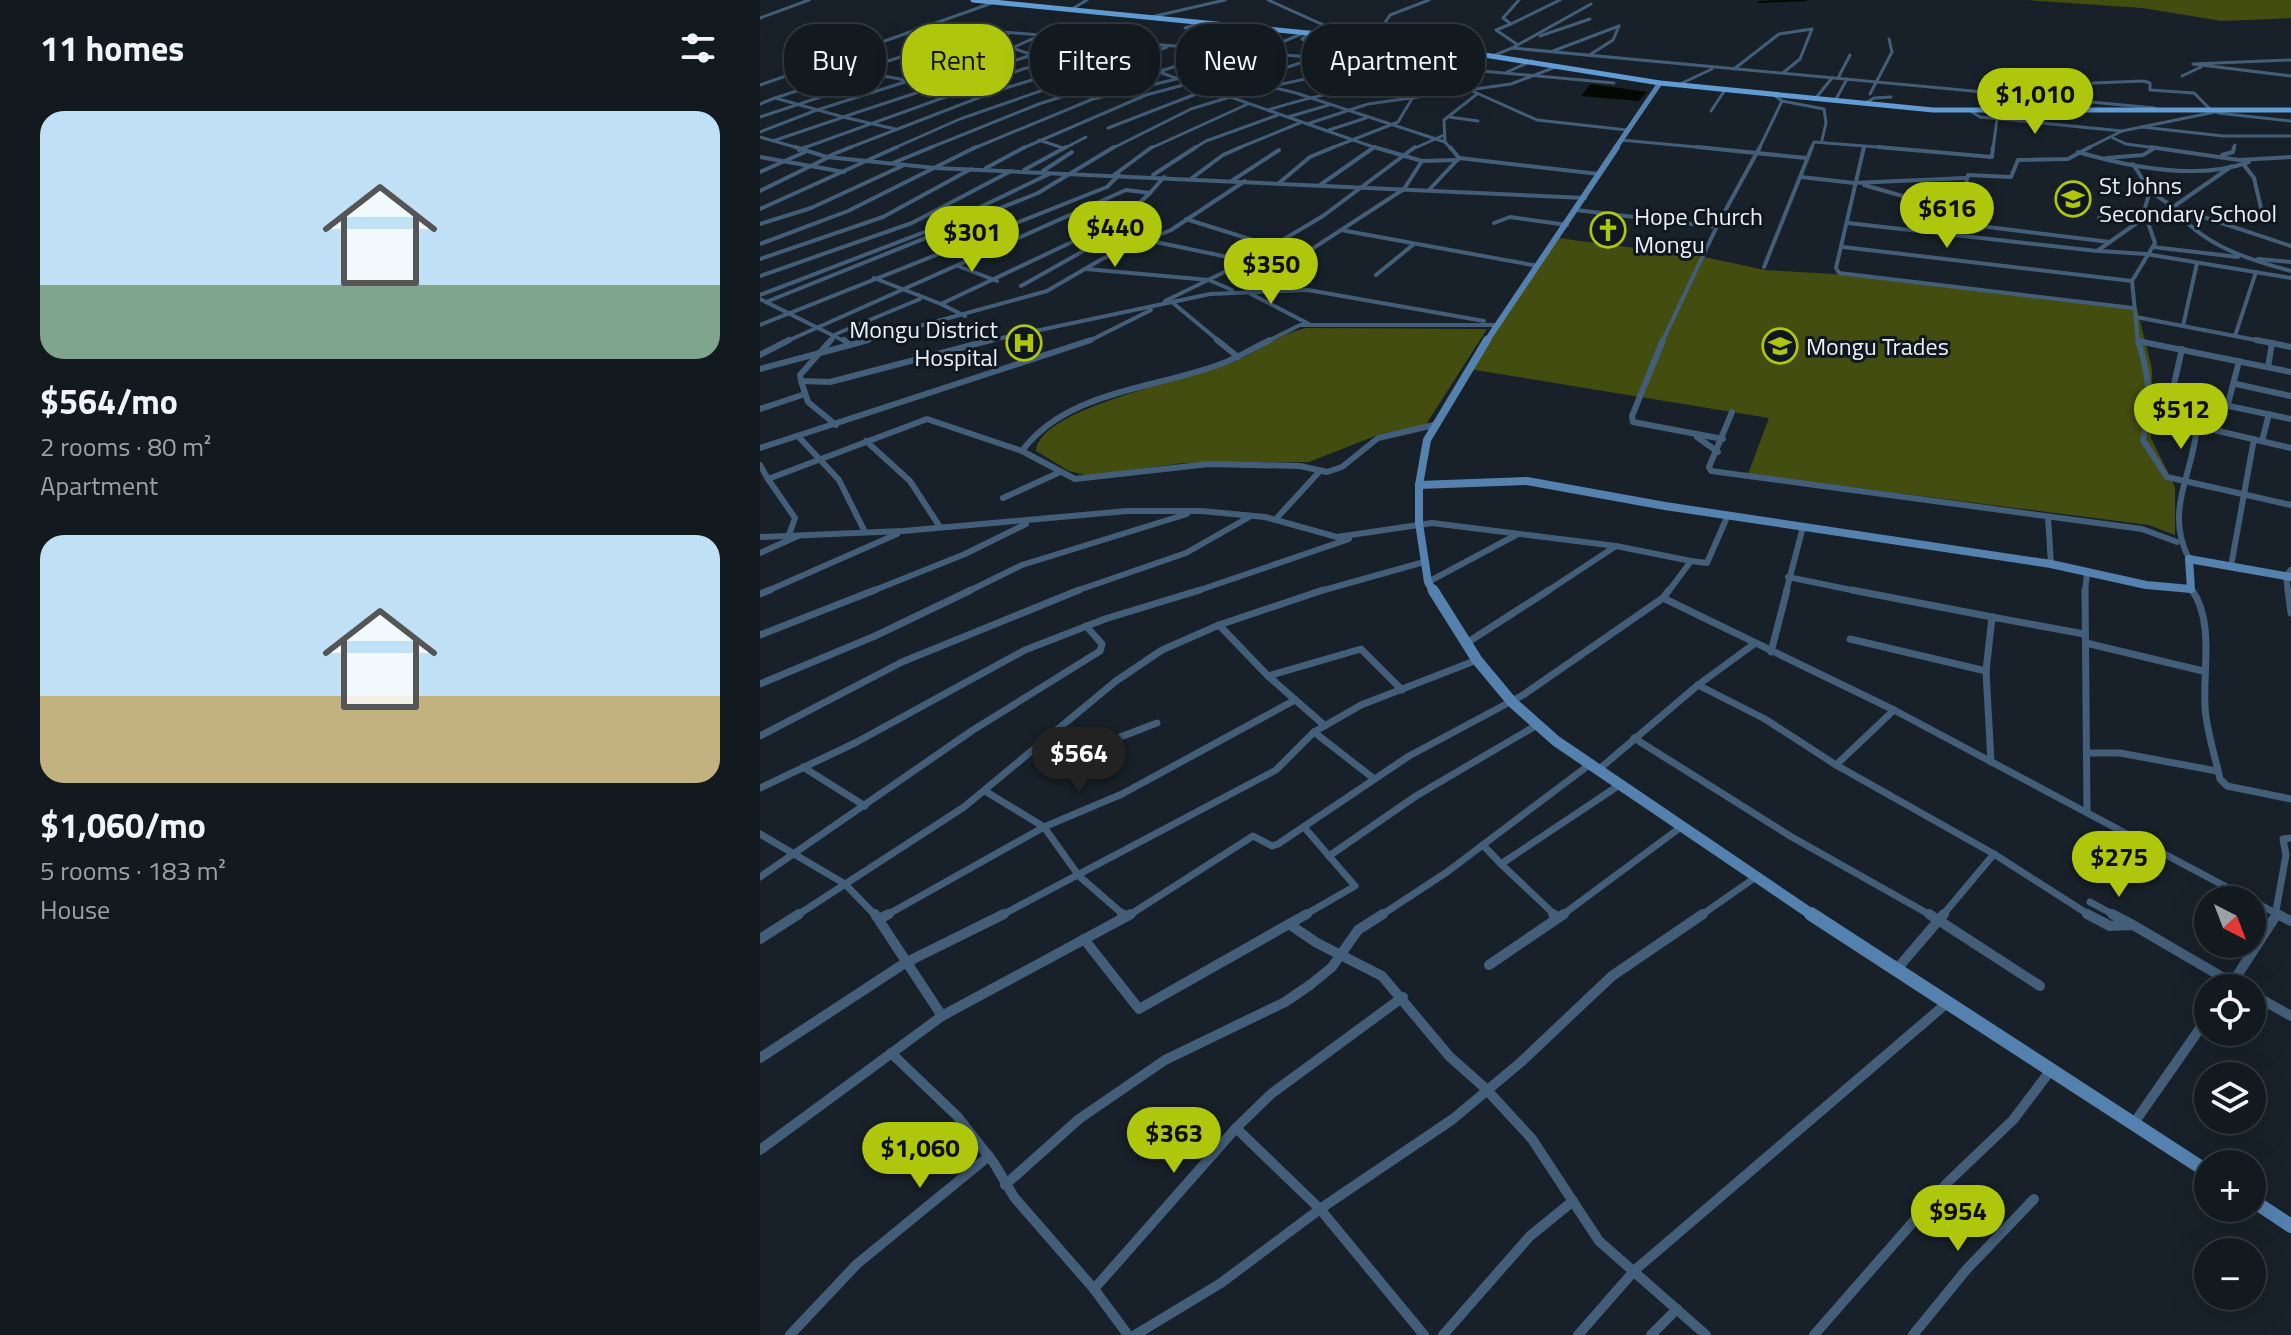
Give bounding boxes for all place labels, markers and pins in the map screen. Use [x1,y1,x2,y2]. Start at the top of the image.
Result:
pin: $1,010 [1970,68,2100,136]
place label: St Johns Secondary School [2099,167,2277,231]
school or university icon: St Johns Secondary School [2054,180,2092,218]
pin: $616 [1900,182,1994,250]
place label: Hope Church Mongu [1634,198,1763,262]
pin: $440 [1068,201,1162,269]
pin: $301 [925,206,1019,274]
church icon: Hope Church Mongu [1589,211,1627,249]
pin: $350 [1224,238,1318,306]
place label: Mongu District Hospital [849,311,999,375]
hospital icon: Mongu District Hospital [1005,324,1043,362]
school or university icon: Mongu Trades [1761,327,1799,365]
place label: Mongu Trades [1806,328,1949,364]
pin: $512 [2134,383,2228,451]
pin: $564 [1032,727,1126,795]
pin: $275 [2072,831,2166,899]
pin: $363 [1127,1107,1221,1175]
pin: $1,060 [855,1122,985,1190]
pin: $954 [1911,1185,2005,1253]

